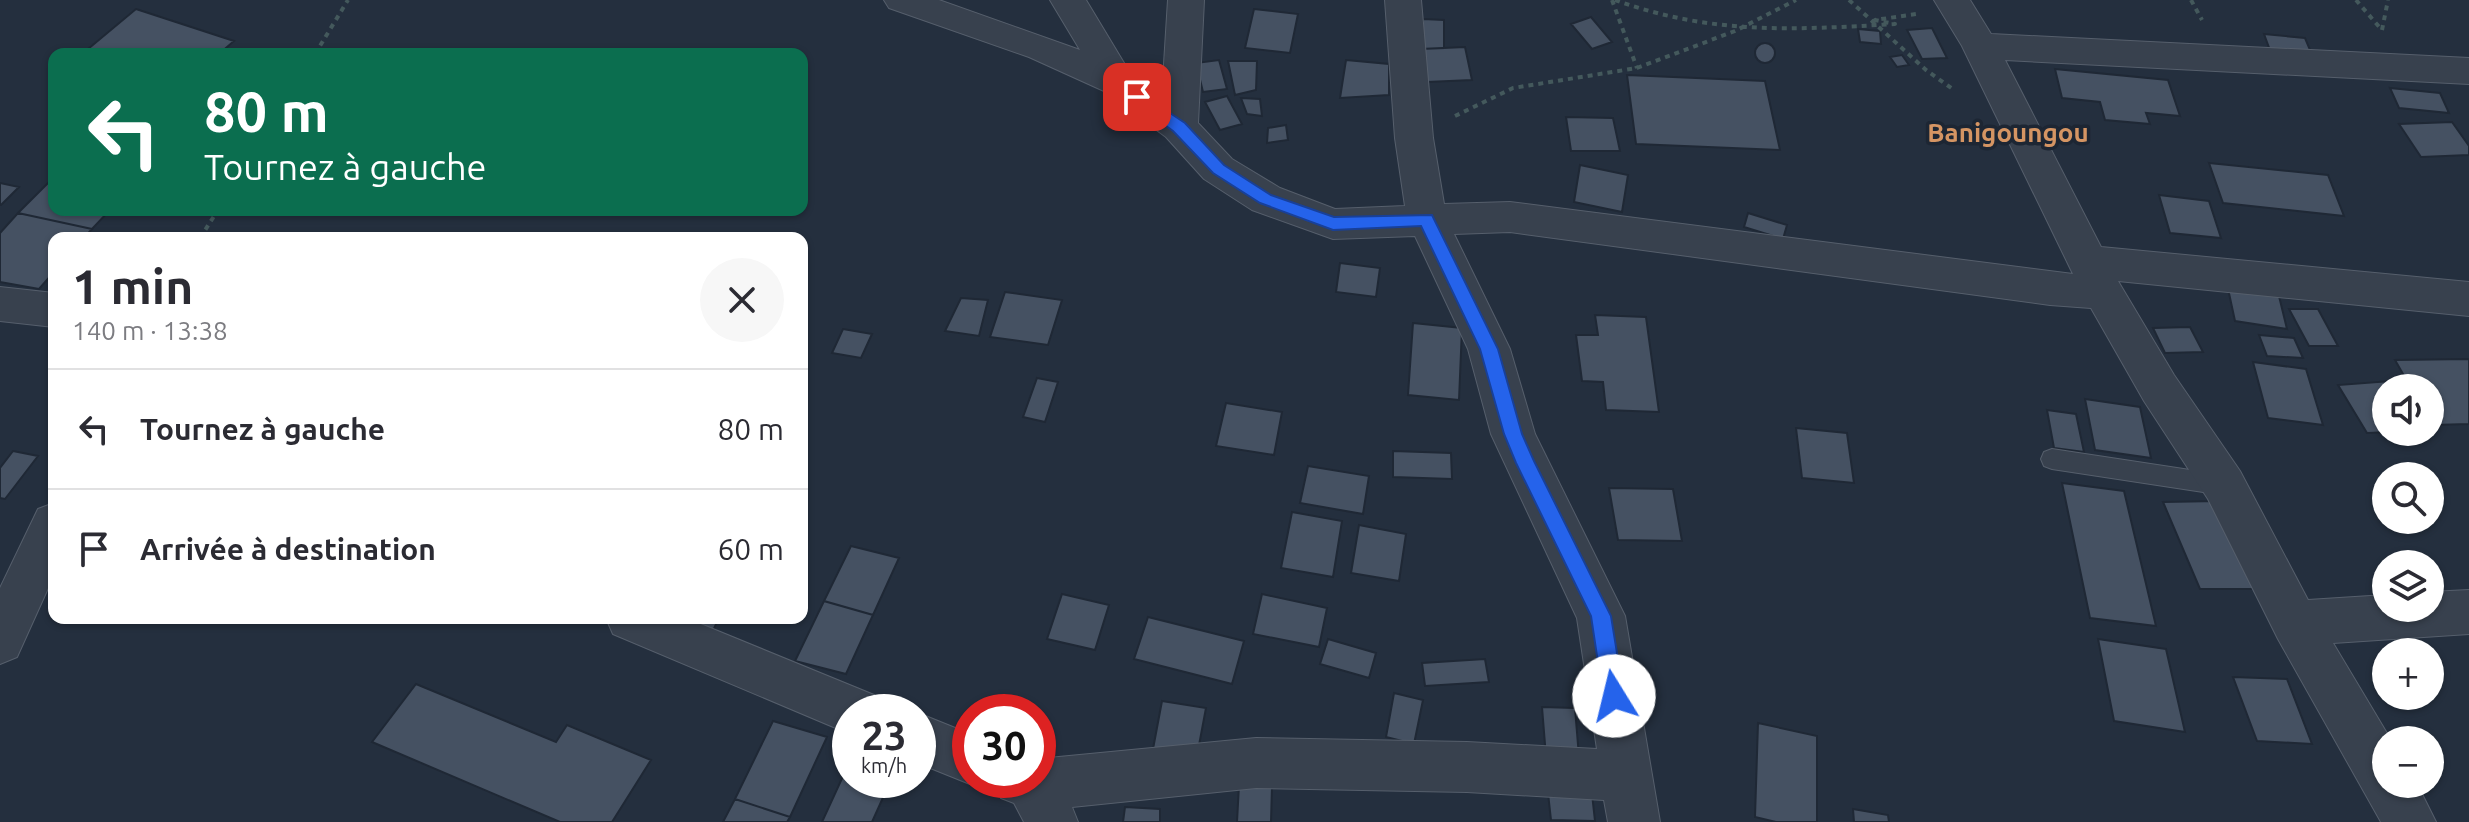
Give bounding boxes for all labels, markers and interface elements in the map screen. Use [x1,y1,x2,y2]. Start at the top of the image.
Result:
pin [1103,63,1171,131]
icon: arrive [1115,75,1159,119]
icon: left [72,80,176,184]
text: 80 m [204,80,329,143]
district label: Banigoungou [1927,118,2089,147]
text: Tournez à gauche [204,146,486,187]
button: close [700,258,784,342]
text: 1 min [72,259,193,313]
text: 140 m · 13:38 [72,316,228,345]
map controls [2372,374,2444,798]
button: sound [2372,374,2444,446]
icon: left [72,407,116,451]
text: Tournez à gauche [140,412,385,446]
text: 80 m [717,412,784,446]
button: search [2372,462,2444,534]
icon: arrive [72,527,116,571]
text: Arrivée à destination [140,532,436,566]
text: 60 m [717,532,784,566]
button: layers [2372,550,2444,622]
button: + [2372,638,2444,710]
position arrow [1572,654,1656,738]
speed limit sign: 30 [952,694,1056,798]
text: 23 [861,713,907,758]
button: − [2372,726,2444,798]
text: km/h [861,754,907,777]

